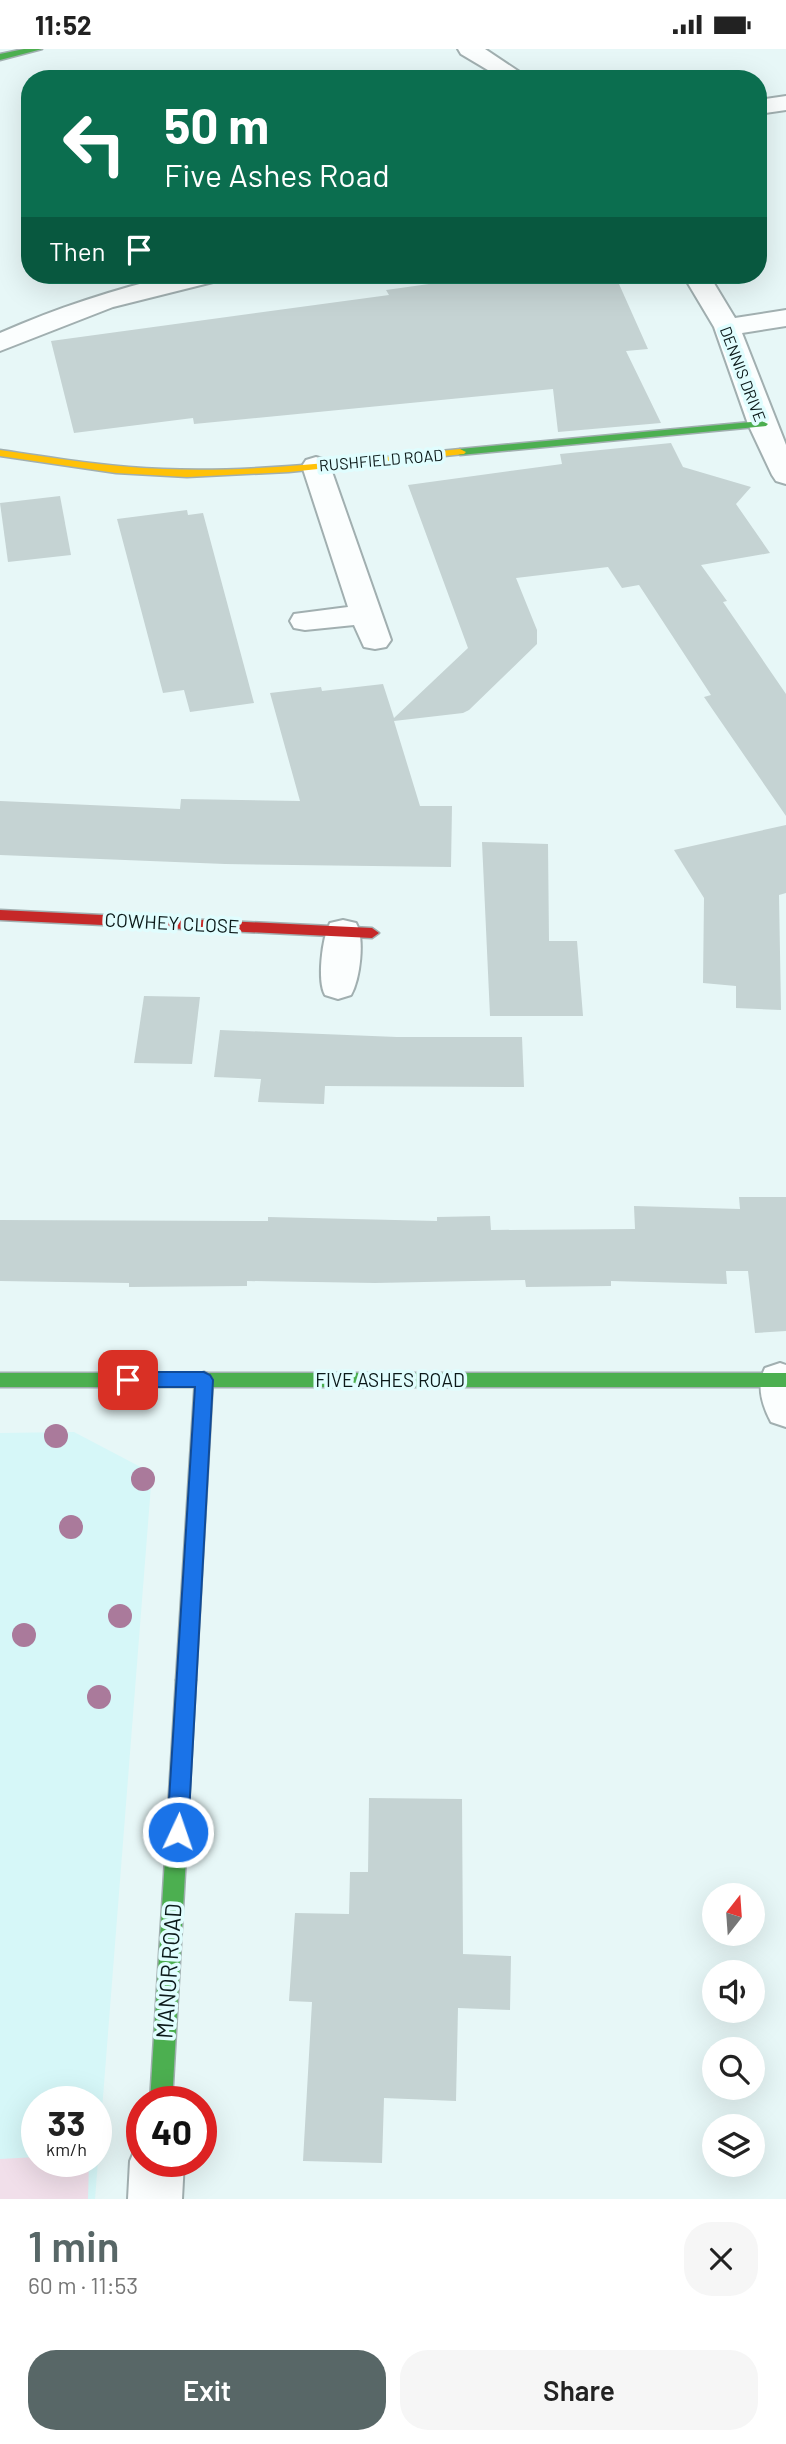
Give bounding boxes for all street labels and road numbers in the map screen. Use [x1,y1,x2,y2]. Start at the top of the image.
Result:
street label: DENNIS DRIVE [717,324,770,424]
street label: RUSHFIELD ROAD [318,445,444,474]
street label: COWHEY CLOSE [104,907,240,938]
street label: FIVE ASHES ROAD [315,1368,465,1391]
street label: MANOR ROAD [149,1902,187,2039]

